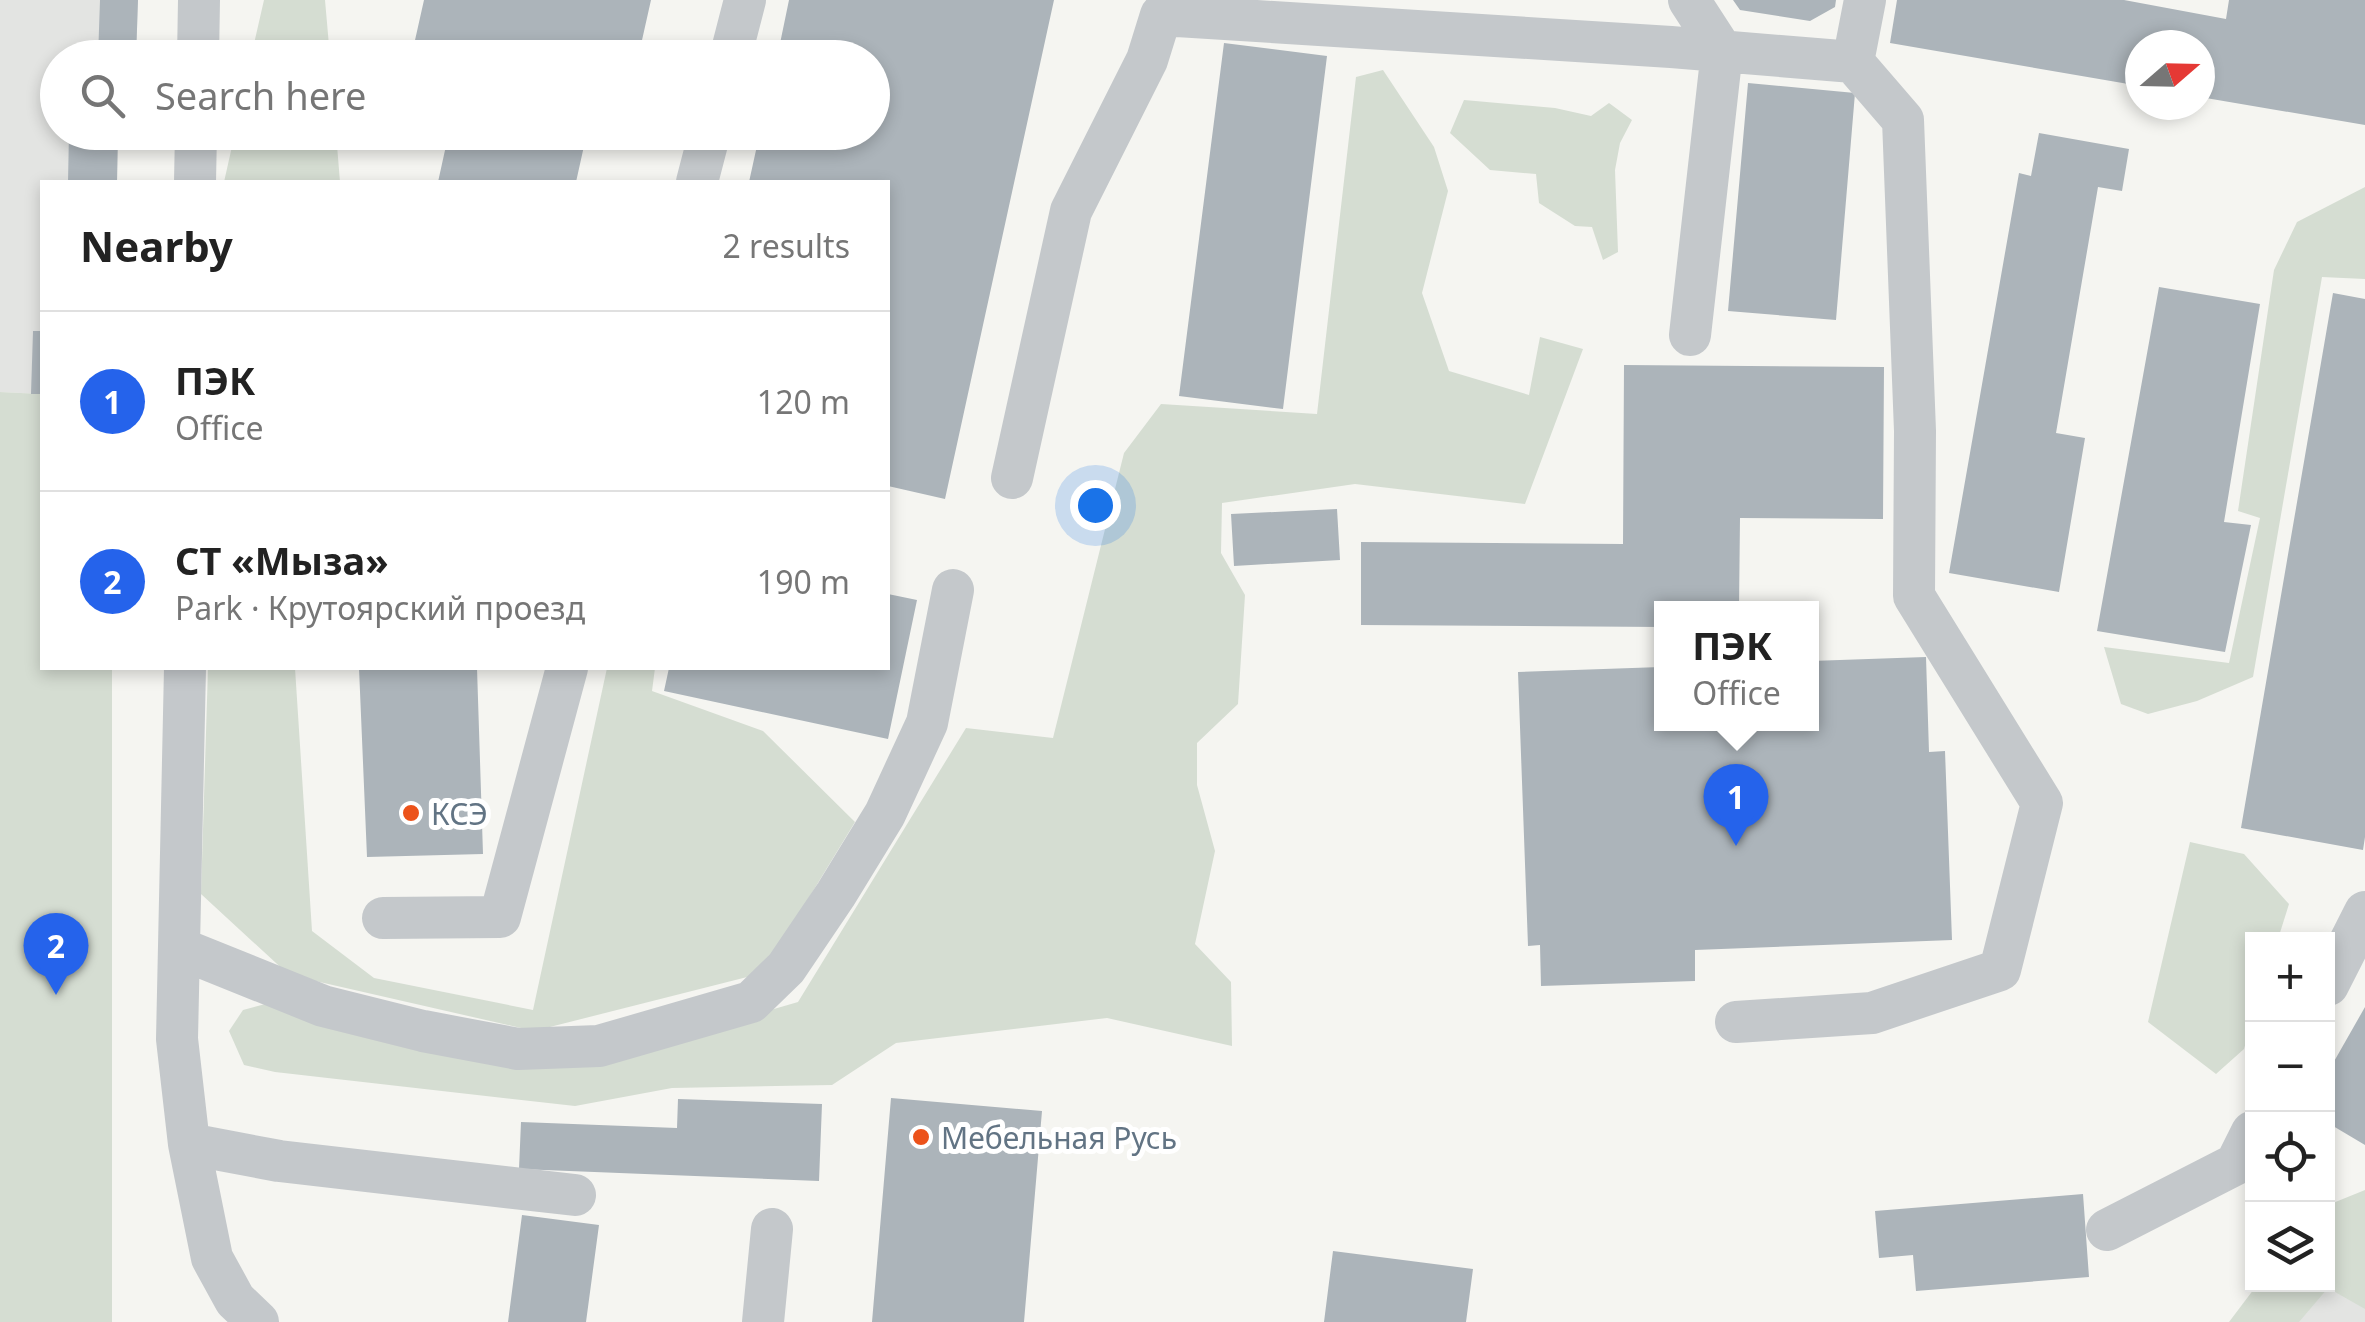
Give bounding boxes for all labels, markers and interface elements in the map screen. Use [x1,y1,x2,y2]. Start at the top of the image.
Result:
north arrow [2125,30,2215,120]
search box [40,40,890,150]
icon: search [75,68,130,123]
text: Search here [155,69,366,121]
text: Nearby [80,217,233,274]
text: 2 results [723,224,850,267]
text: ПЭК [175,354,255,406]
text: 1 [103,380,122,423]
text: 120 m [757,380,850,423]
text: Office [175,406,264,449]
your location [1070,480,1121,531]
text: СТ «Мыза» [175,534,389,586]
text: 2 [103,560,122,603]
text: 190 m [757,560,850,603]
text: Park · Крутоярский проезд [175,586,585,629]
popup [1654,601,1819,731]
text: ПЭК [1692,619,1772,671]
text: Office [1692,671,1781,714]
pin: 1 [1704,764,1768,846]
place label: КСЭ [431,793,488,834]
marker: КСЭ [400,802,422,824]
pin: 2 [23,912,88,995]
map controls [2245,932,2335,1292]
button: + [2245,932,2335,1022]
button: − [2245,1022,2335,1112]
button: locate [2245,1112,2335,1202]
place label: Мебельная Русь [941,1117,1177,1158]
marker: Мебельная Русь [910,1126,932,1148]
button: layers [2245,1202,2335,1292]

